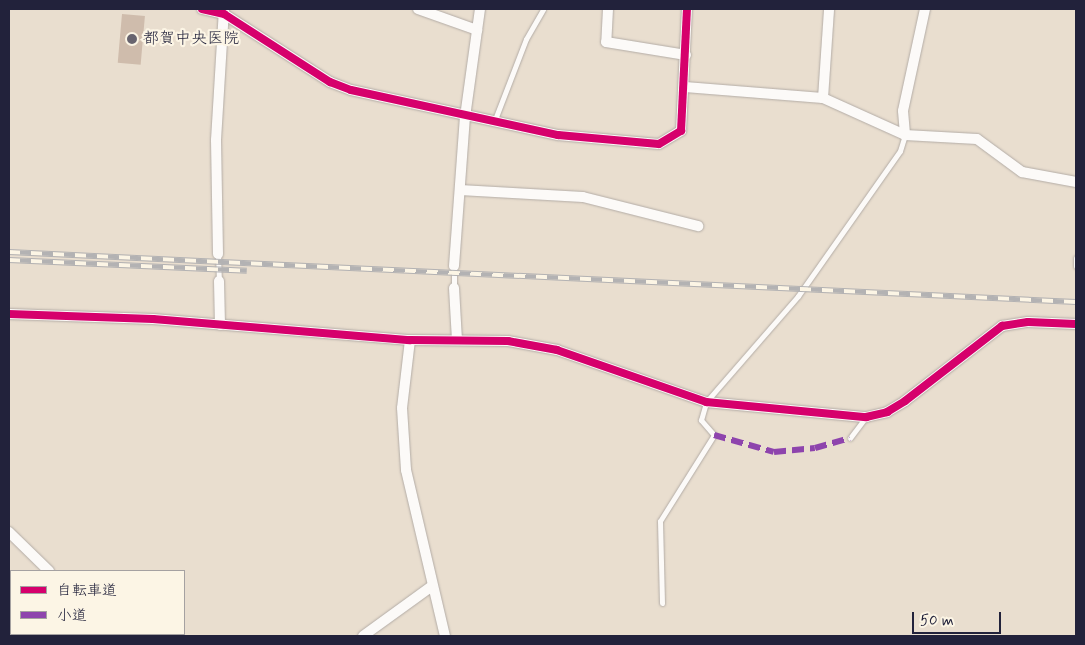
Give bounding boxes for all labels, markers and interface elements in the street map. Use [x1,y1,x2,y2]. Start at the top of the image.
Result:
place label: 都賀中央医院 [143,29,239,49]
marker: 都賀中央医院 [125,32,139,46]
legend [10,570,185,635]
text: 自転車道 [57,581,117,601]
scale bar [915,602,1004,634]
text: 小道 [57,606,87,626]
text: 50 m [920,611,954,631]

